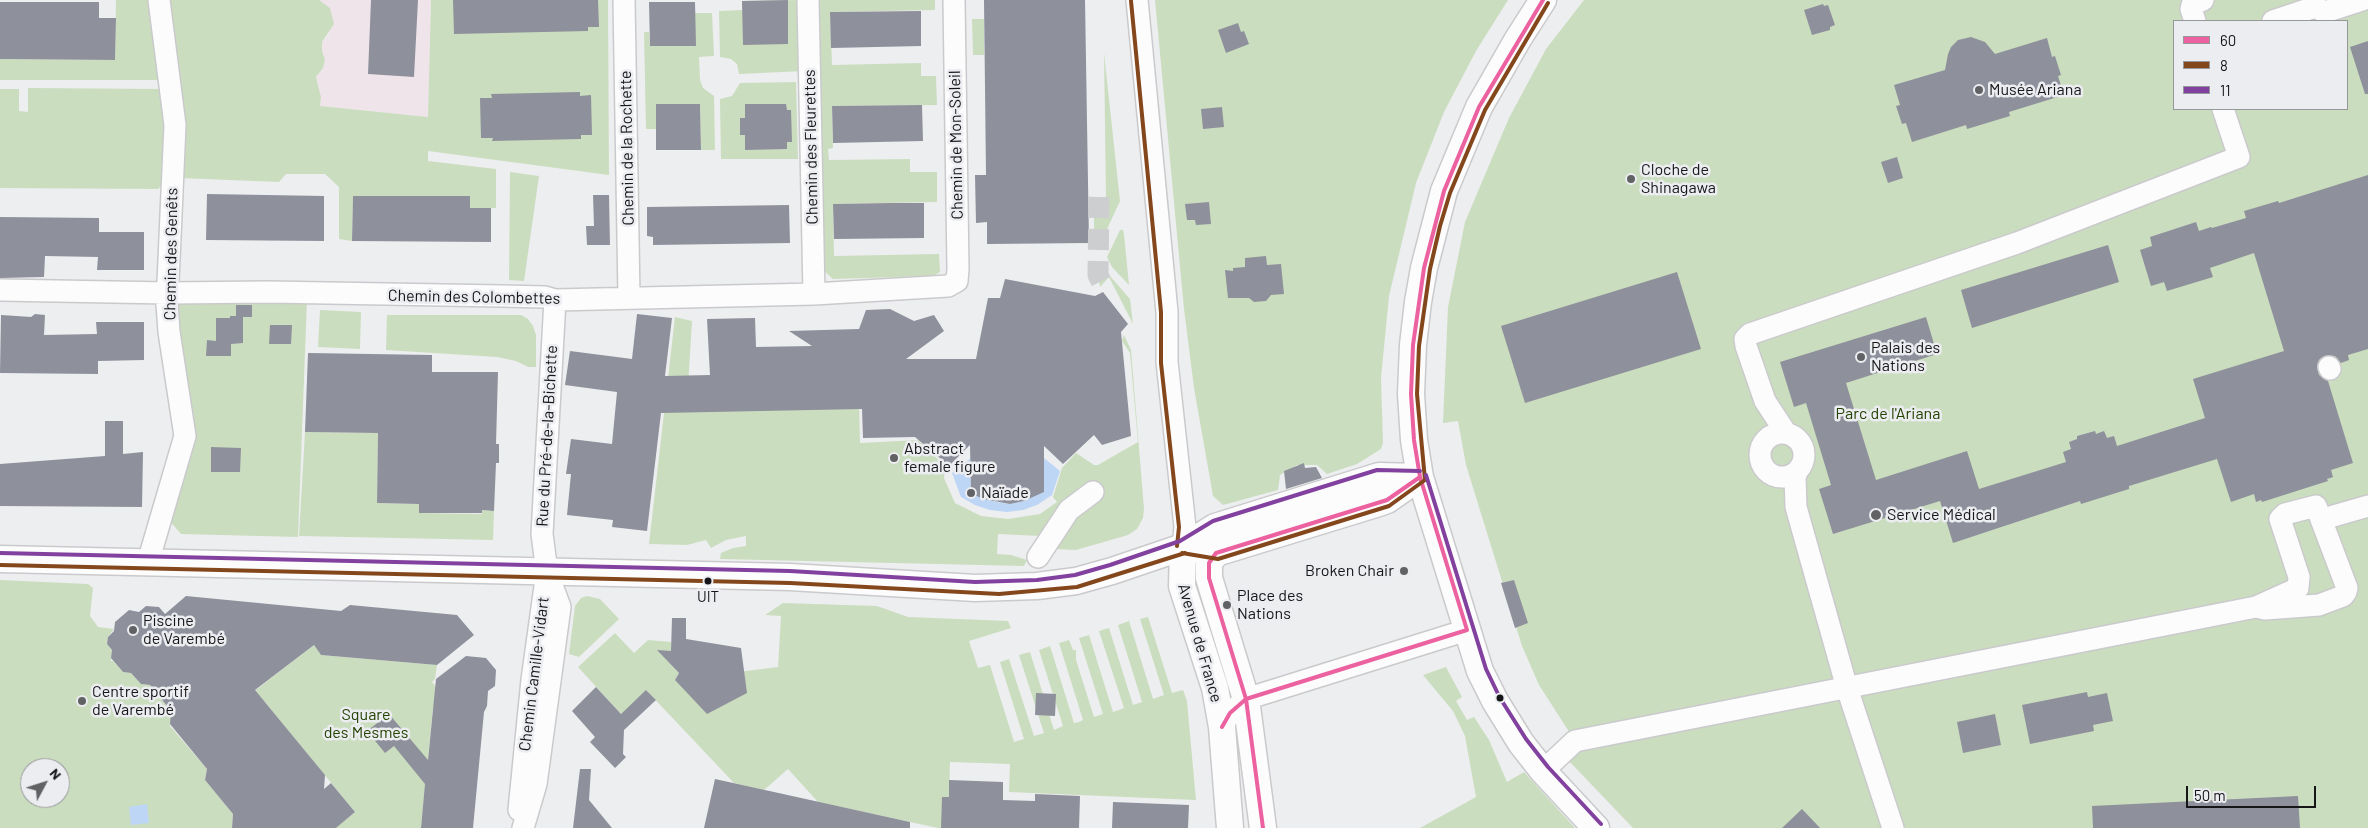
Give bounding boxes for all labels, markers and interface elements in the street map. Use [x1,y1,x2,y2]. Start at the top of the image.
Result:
legend [2173,20,2348,110]
text: 60 [2220,31,2236,49]
text: 8 [2220,56,2228,74]
street label: Chemin des Fleurettes [800,69,822,225]
street label: Chemin de la Rochette [616,70,638,226]
street label: Chemin de Mon-Soleil [945,70,967,220]
place label: Musée Ariana [1989,80,2082,100]
text: 11 [2220,81,2231,99]
marker: Musée Ariana [1973,84,1985,96]
place label: Cloche de Shinagawa [1641,160,1716,198]
marker: Cloche de Shinagawa [1625,173,1637,185]
street label: Chemin des Genêts [160,188,182,320]
street label: Chemin des Colombettes [388,286,560,308]
place label: Palais des Nations [1871,338,1940,376]
street label: Rue du Pré-de-la-Bichette [533,345,561,527]
marker: Palais des Nations [1855,351,1867,363]
park label: Parc de l'Ariana [1836,404,1940,424]
place label: Abstract female figure [904,439,995,477]
marker: Abstract female figure [888,452,900,464]
place label: Naïade [981,483,1029,503]
marker: Naïade [965,487,977,499]
place label: Service Médical [1887,505,1996,525]
marker: Service Médical [1869,508,1883,522]
place label: Broken Chair [1305,561,1394,581]
marker: Broken Chair [1398,565,1410,577]
marker: UIT [703,576,713,586]
street label: Avenue de France [1174,581,1226,705]
place label: Place des Nations [1237,586,1303,624]
place label: UIT [697,588,719,606]
street label: Chemin Camille-Vidart [515,596,553,752]
marker: Place des Nations [1221,599,1233,611]
place label: Piscine de Varembé [143,611,225,649]
marker: Piscine de Varembé [127,624,139,636]
place label: Centre sportif de Varembé [92,682,189,720]
unlabelled marker [1495,693,1505,703]
marker: Centre sportif de Varembé [76,695,88,707]
park label: Square des Mesmes [324,705,408,743]
north arrow [20,758,70,808]
text: N [47,765,66,783]
scale bar [2188,776,2318,808]
text: 50 m [2194,786,2226,804]

